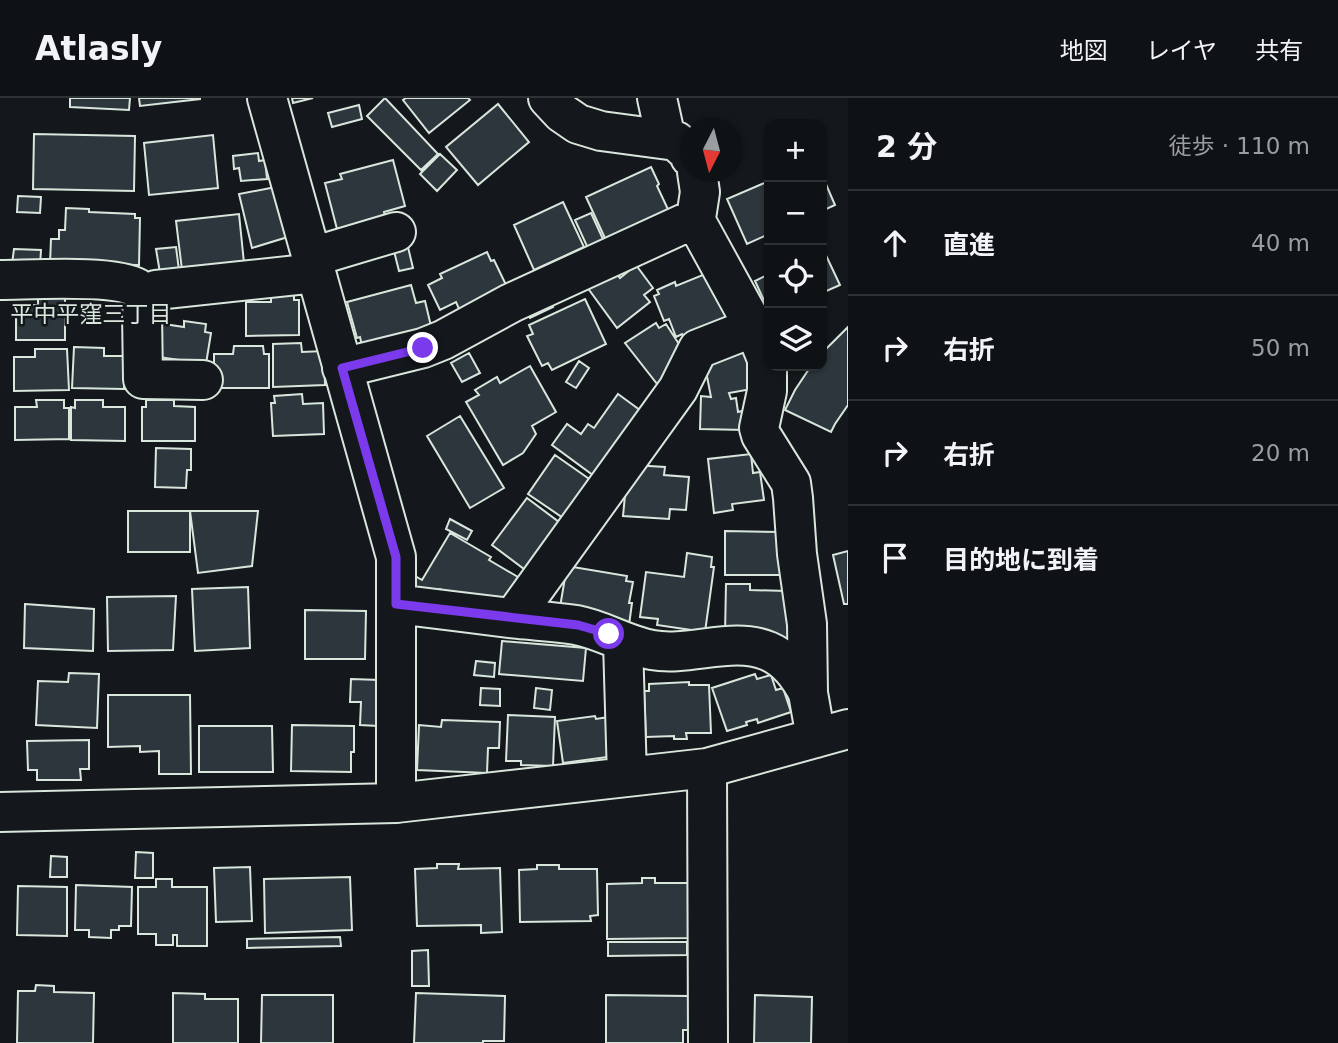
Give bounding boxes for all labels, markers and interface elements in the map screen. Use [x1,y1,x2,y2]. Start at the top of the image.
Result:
text: Atlasly [35,29,162,68]
text: 地図 [1060,37,1108,65]
text: レイヤ [1146,37,1217,65]
text: 共有 [1255,37,1303,65]
north arrow [680,119,743,182]
map controls [764,119,827,371]
button: + [764,119,827,182]
text: 2 分 [876,129,937,164]
text: 徒歩 · 110 m [1168,133,1310,159]
button: − [764,182,827,245]
icon: ahead [876,224,914,262]
text: 直進 [943,230,995,260]
text: 40 m [1251,230,1310,256]
button: locate [764,245,827,308]
district label: 平中平窪三丁目 [11,301,172,327]
button: layers [764,308,827,371]
icon: right [876,329,914,367]
route end [407,332,438,363]
text: 右折 [943,335,995,365]
text: 50 m [1251,335,1310,361]
icon: right [876,434,914,472]
text: 右折 [943,440,995,470]
text: 20 m [1251,440,1310,466]
icon: arrive [876,539,914,577]
text: 目的地に到着 [943,545,1099,575]
route start [593,618,624,649]

